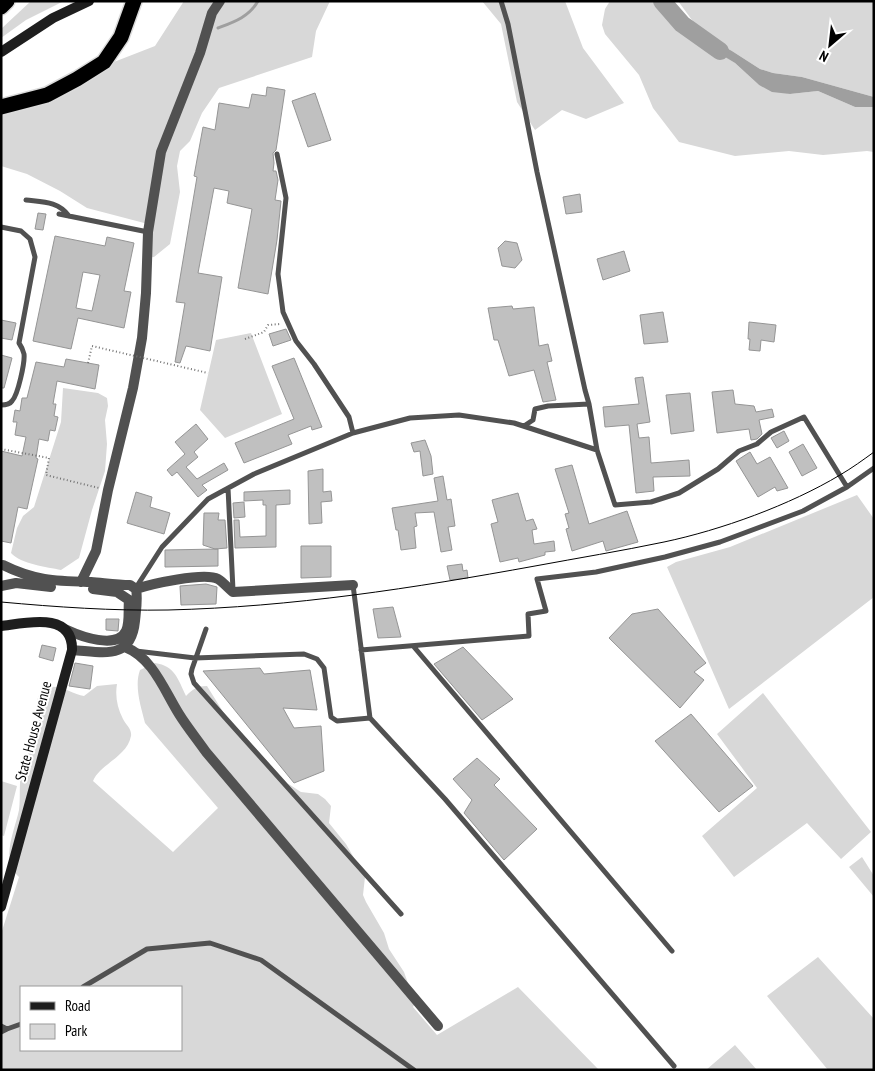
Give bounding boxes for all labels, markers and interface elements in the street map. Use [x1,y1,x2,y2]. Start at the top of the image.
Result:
north arrow [805,20,855,70]
text: N [816,47,831,66]
street label: State House Avenue [11,679,55,783]
legend [20,986,182,1051]
text: Road [65,996,91,1015]
text: Park [65,1021,87,1040]

